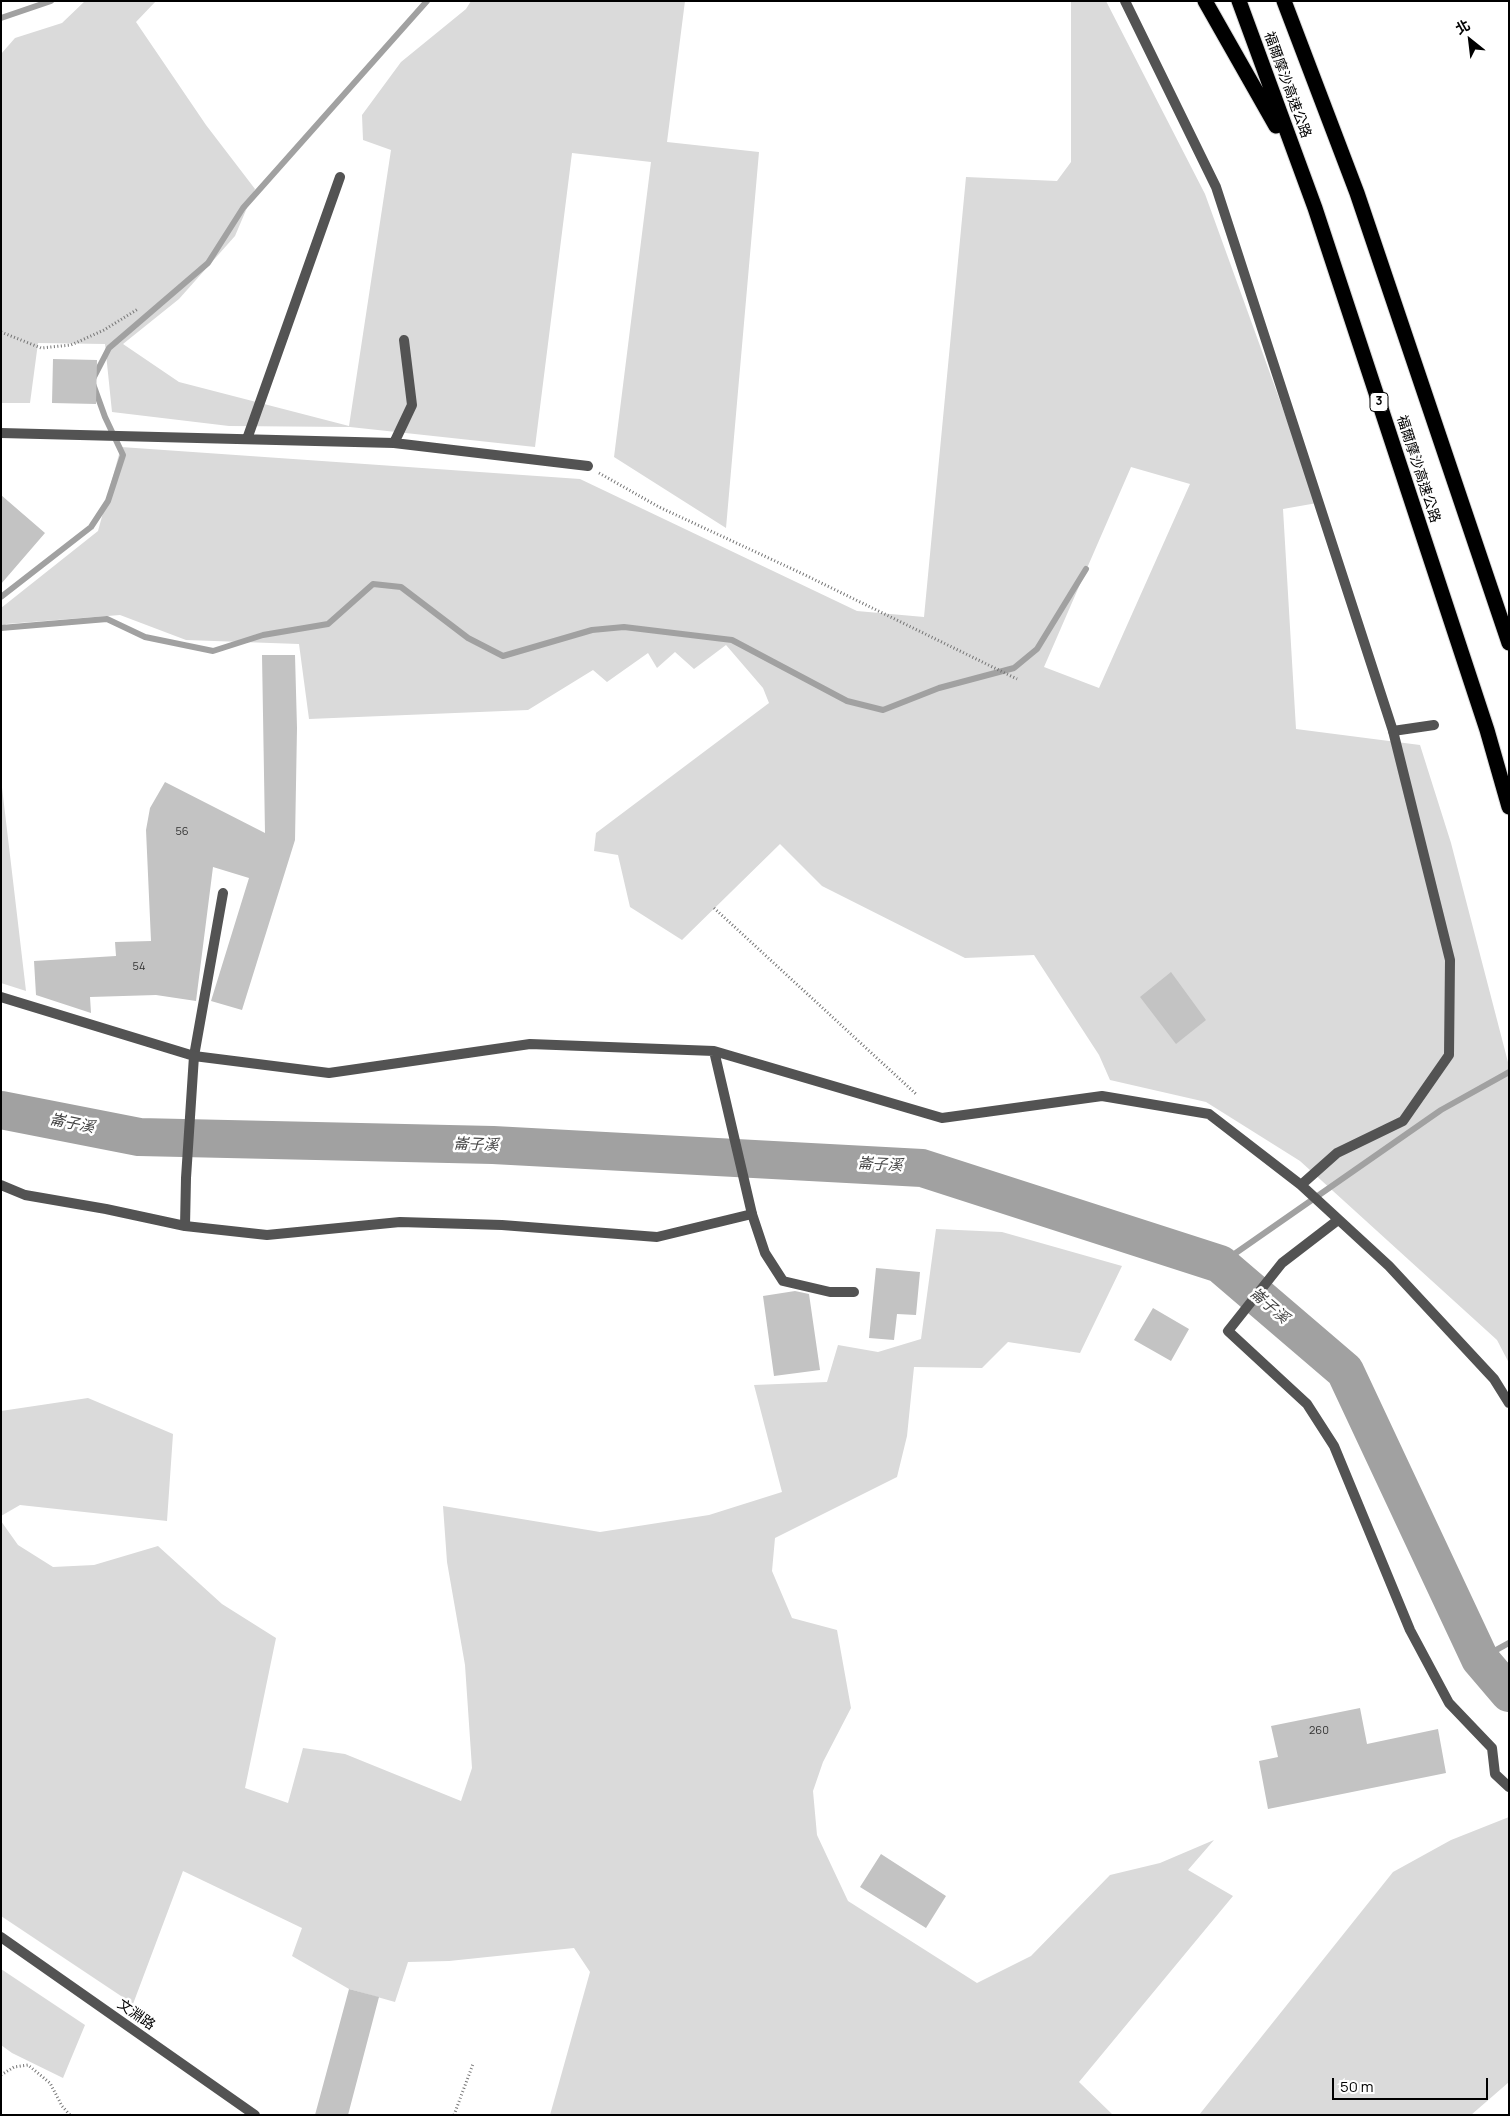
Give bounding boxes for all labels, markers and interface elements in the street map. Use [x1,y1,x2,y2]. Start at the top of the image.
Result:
north arrow [1445,15,1495,65]
text: 北 [1452,15,1473,38]
street label: 福爾摩沙高速公路 [1260,30,1314,140]
road number: 3 [1370,392,1388,412]
street label: 福爾摩沙高速公路 [1393,413,1443,525]
house number: 56 [175,825,189,839]
house number: 54 [133,960,145,974]
water label: 崙子溪 [48,1111,96,1137]
water label: 崙子溪 [453,1135,499,1155]
water label: 崙子溪 [857,1155,903,1175]
water label: 崙子溪 [1246,1284,1292,1328]
house number: 260 [1309,1724,1329,1738]
street label: 文淵路 [114,1996,158,2034]
scale bar [1335,2068,1491,2100]
text: 50 m [1340,2076,1374,2097]

